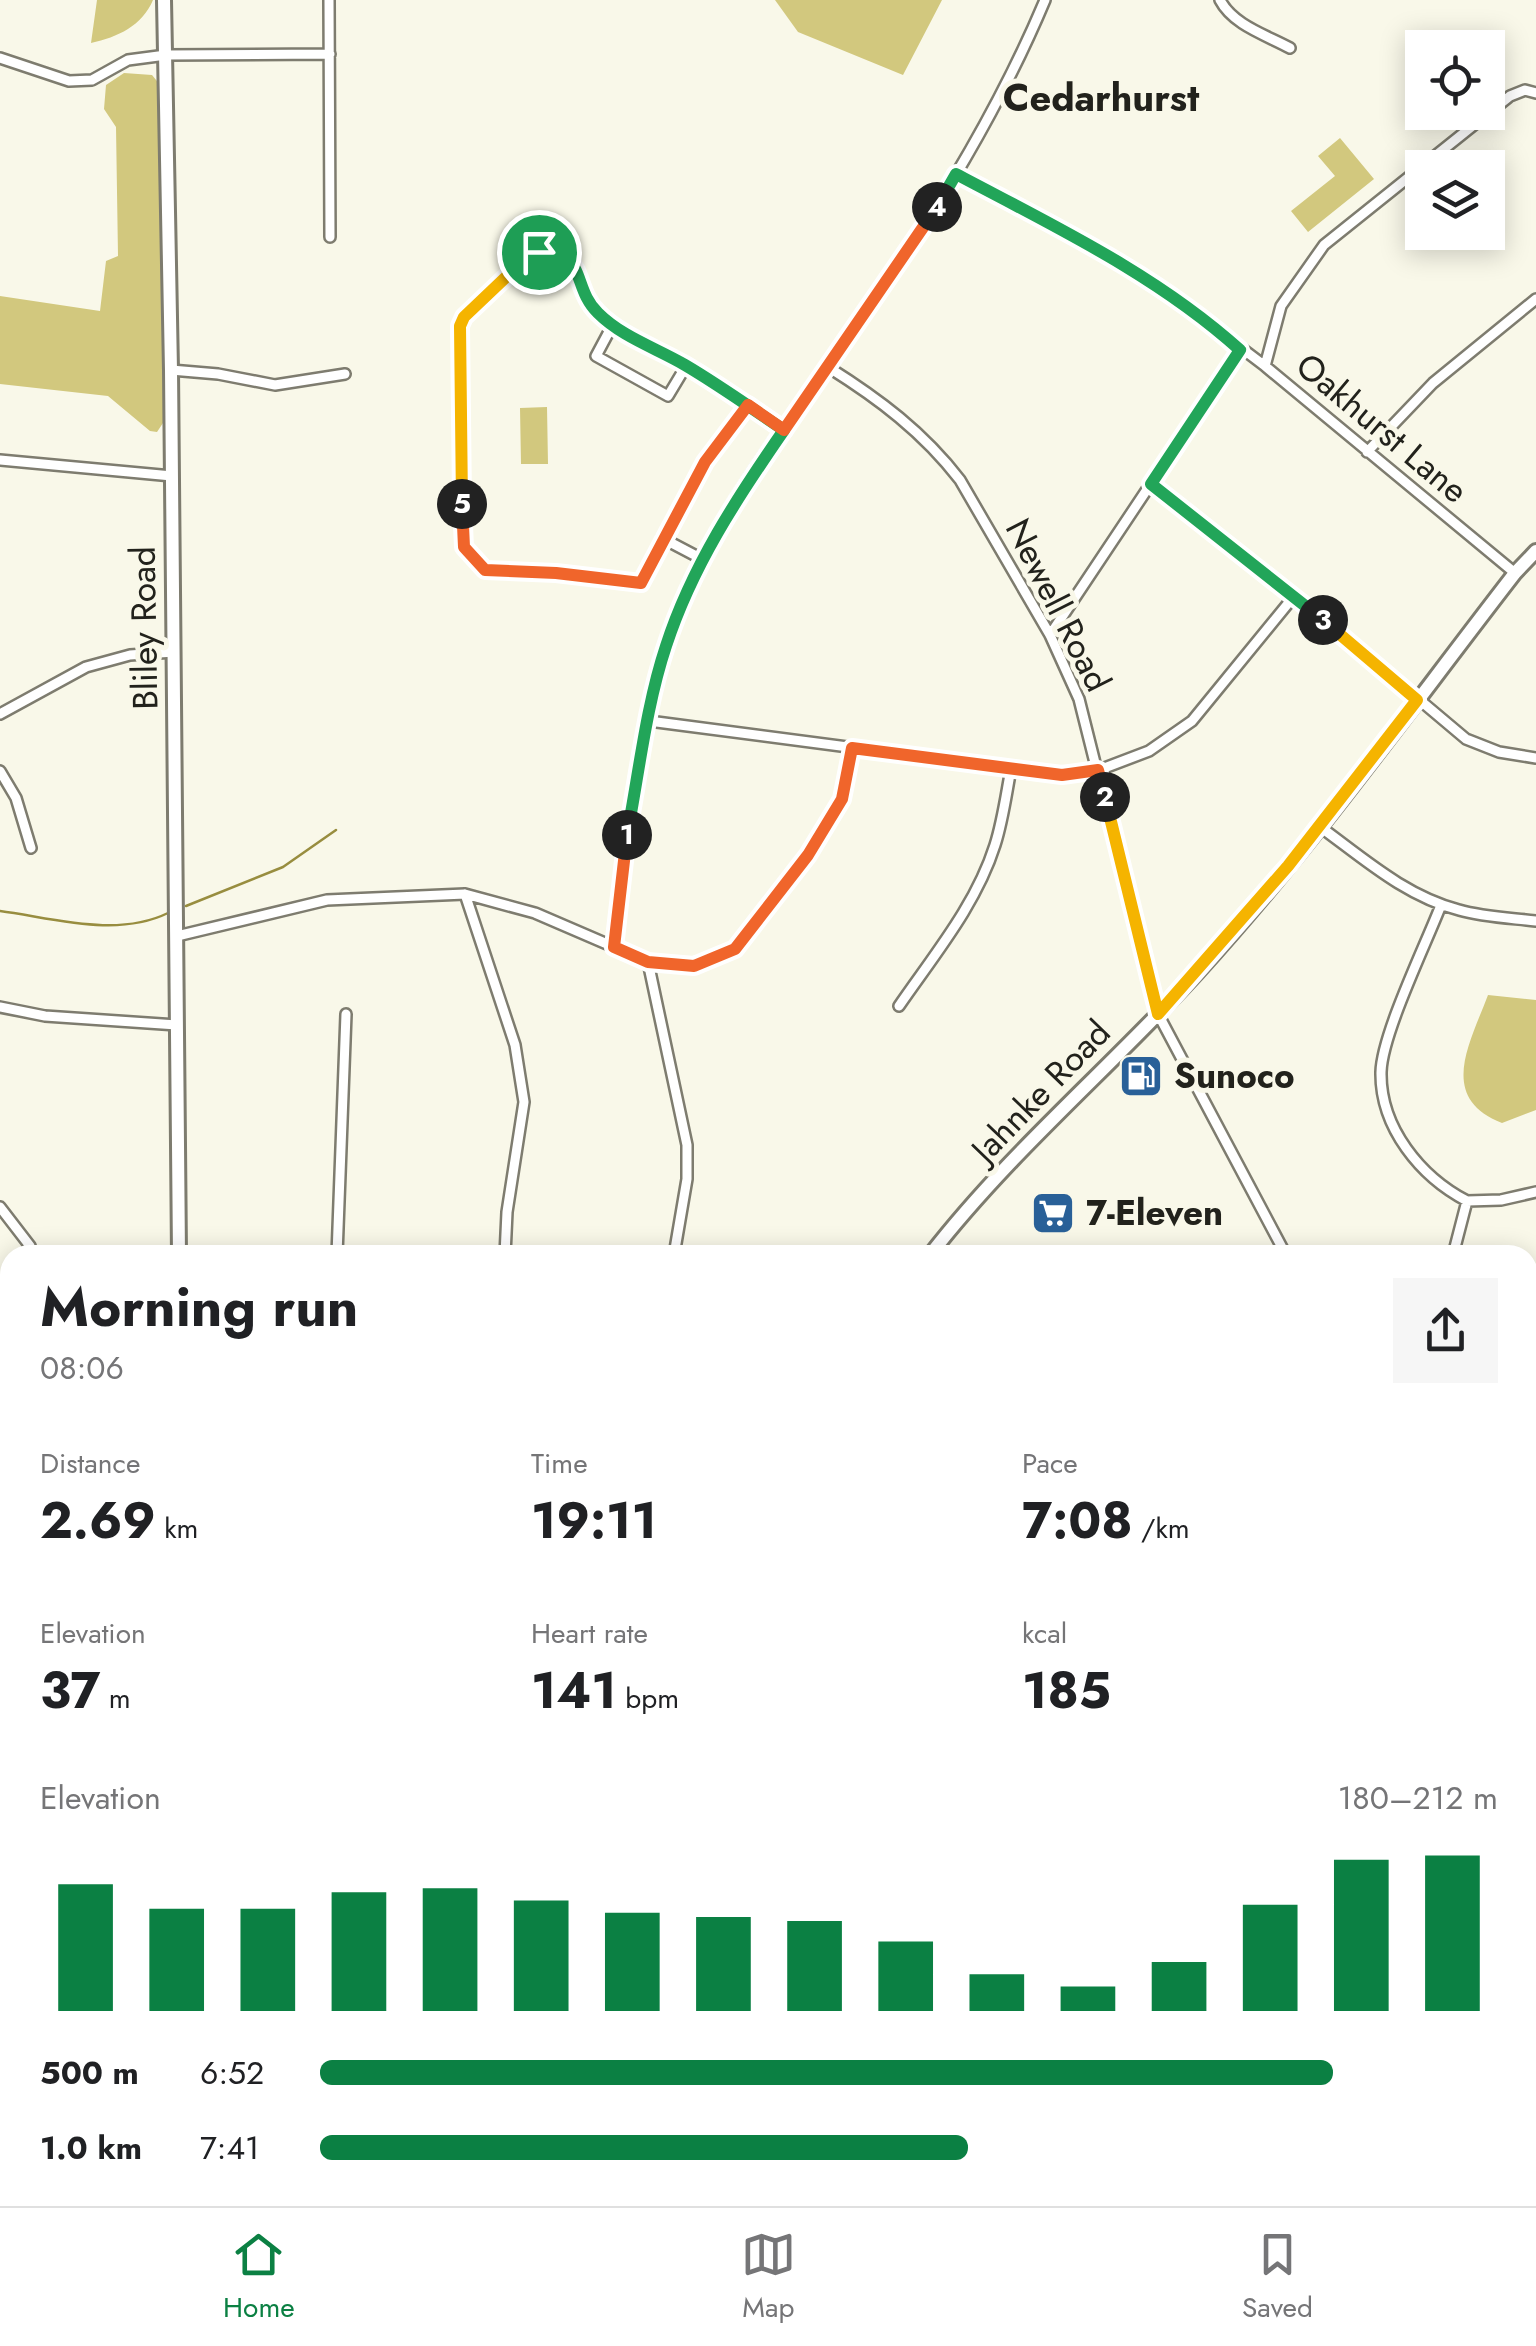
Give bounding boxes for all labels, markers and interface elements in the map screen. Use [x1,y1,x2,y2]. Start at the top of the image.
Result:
map controls [1405,30,1505,250]
button: locate [1405,30,1505,130]
district label: Cedarhurst [1003,70,1199,125]
button: layers [1405,150,1505,250]
pin: 4 [912,182,962,232]
text: 4 [927,186,947,227]
pin [497,210,582,295]
icon: arrive [512,225,567,280]
street label: Oakhurst Lane [1285,341,1479,515]
pin: 5 [437,479,487,529]
text: 5 [453,483,471,524]
street label: Newell Road [993,510,1123,700]
street label: Bliley Road [118,546,170,710]
pin: 3 [1298,595,1348,645]
text: 3 [1314,599,1332,640]
pin: 2 [1080,772,1130,822]
text: 2 [1096,776,1114,817]
pin: 1 [602,810,652,860]
text: 1 [620,814,634,855]
street label: Jahnke Road [957,1009,1122,1176]
place label: Sunoco [1174,1051,1295,1101]
fuel station icon: Sunoco [1118,1053,1164,1099]
place label: 7-Eleven [1086,1188,1223,1238]
supermarket icon: 7-Eleven [1030,1190,1076,1236]
text: Morning run [40,1267,358,1347]
button: share [1393,1278,1498,1383]
text: 08:06 [40,1345,124,1391]
text: Distance [40,1443,140,1484]
text: Time [531,1443,588,1484]
text: Pace [1022,1443,1078,1484]
text: 2.69 [40,1484,156,1557]
text: 19:11 [531,1484,657,1557]
text: 7:08 [1022,1484,1133,1557]
text: km [156,1508,198,1549]
text: /km [1133,1508,1190,1549]
text: Elevation [40,1613,146,1654]
text: Heart rate [531,1613,648,1654]
text: kcal [1022,1613,1067,1654]
text: 37 [40,1654,100,1727]
text: 141 [531,1654,617,1727]
text: 185 [1022,1654,1111,1727]
text: m [100,1678,131,1719]
text: bpm [617,1678,679,1719]
text: Elevation [40,1775,161,1821]
text: 180–212 m [1338,1775,1498,1821]
text: 500 m [40,2050,139,2096]
text: 6:52 [200,2050,264,2096]
text: 1.0 km [40,2125,142,2171]
text: 7:41 [200,2125,259,2171]
tab: Home [223,2227,295,2328]
tab: Map [741,2227,796,2328]
tab: Saved [1242,2227,1313,2328]

